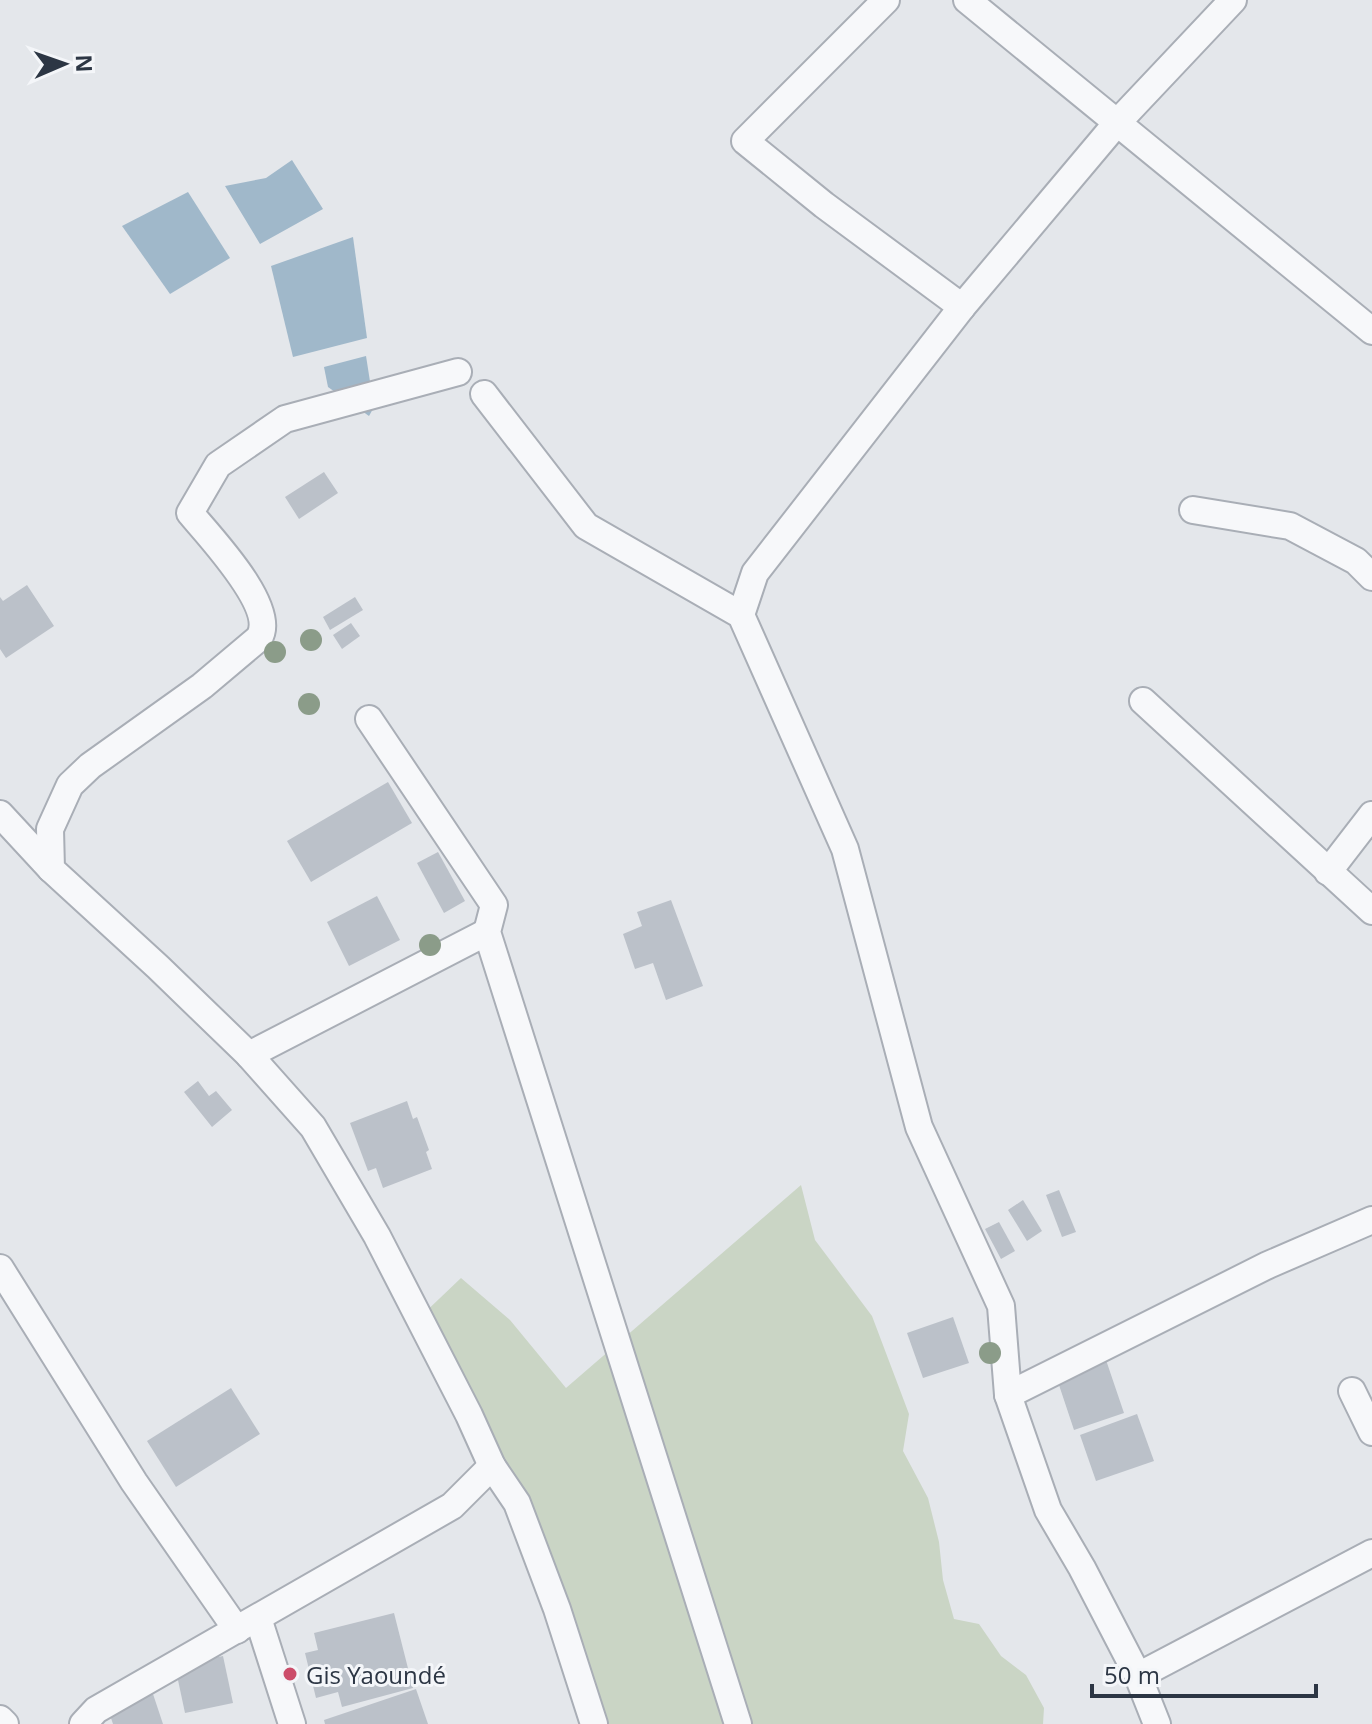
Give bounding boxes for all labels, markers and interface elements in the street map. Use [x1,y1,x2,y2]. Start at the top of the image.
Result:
north arrow [24,24,104,104]
text: N [70,54,100,73]
scale bar [1092,1648,1316,1698]
place label: Gis Yaoundé [306,1658,446,1691]
text: 50 m [1104,1658,1160,1691]
marker: Gis Yaoundé [281,1665,299,1683]

